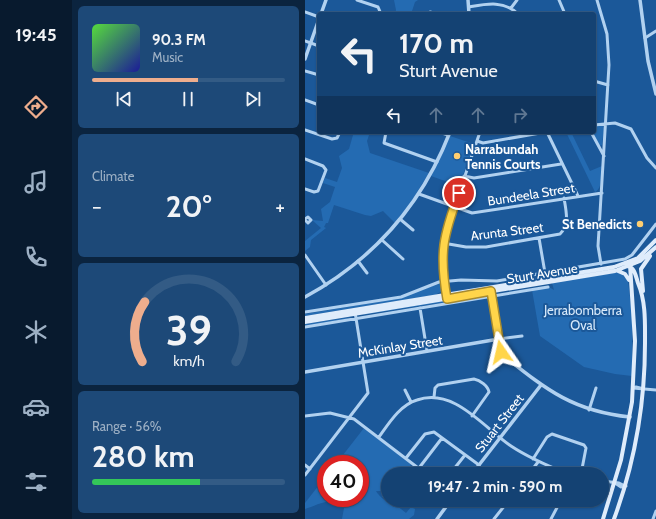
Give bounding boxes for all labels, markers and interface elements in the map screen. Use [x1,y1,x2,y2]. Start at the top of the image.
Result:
text: 19:45 [15,24,57,46]
text: 170 m [399,26,474,60]
icon: left [333,28,385,80]
text: 90.3 FM [152,31,206,49]
text: Music [152,49,183,65]
text: Sturt Avenue [399,60,498,82]
icon: previous [113,88,135,110]
icon: pause [177,88,199,110]
icon: next [242,88,264,110]
icon: directions [22,93,50,121]
icon: left [383,104,405,126]
icon: ahead [425,104,447,126]
icon: ahead [467,104,489,126]
icon: right [509,104,531,126]
place label: Narrabundah Tennis Courts [465,141,541,172]
marker: Narrabundah Tennis Courts [452,151,462,161]
icon: music [22,168,50,196]
text: Climate [92,168,134,184]
pin [442,176,476,210]
street label: Bundeela Street [486,179,576,209]
icon: arrive [448,182,470,204]
text: 20° [166,188,211,225]
text: − [92,193,102,220]
text: + [275,193,285,220]
place label: St Benedicts [562,216,632,232]
street label: Arunta Street [470,219,545,243]
marker: St Benedicts [635,219,645,229]
icon: phone [22,243,50,271]
street label: Sturt Avenue [506,259,579,286]
park label: Jerrabomberra Oval [543,302,623,333]
text: 39 [166,304,211,354]
icon: climate [22,318,50,346]
street label: McKinlay Street [356,331,444,361]
position arrow [480,331,522,373]
text: km/h [173,351,204,369]
street label: Stuart Street [471,390,527,455]
icon: car [22,393,50,421]
text: Range · 56% [92,418,161,434]
text: 280 km [92,438,195,475]
speed limit sign: 40 [317,455,369,507]
icon: filters [22,468,50,496]
text: 19:47 · 2 min · 590 m [428,478,562,496]

